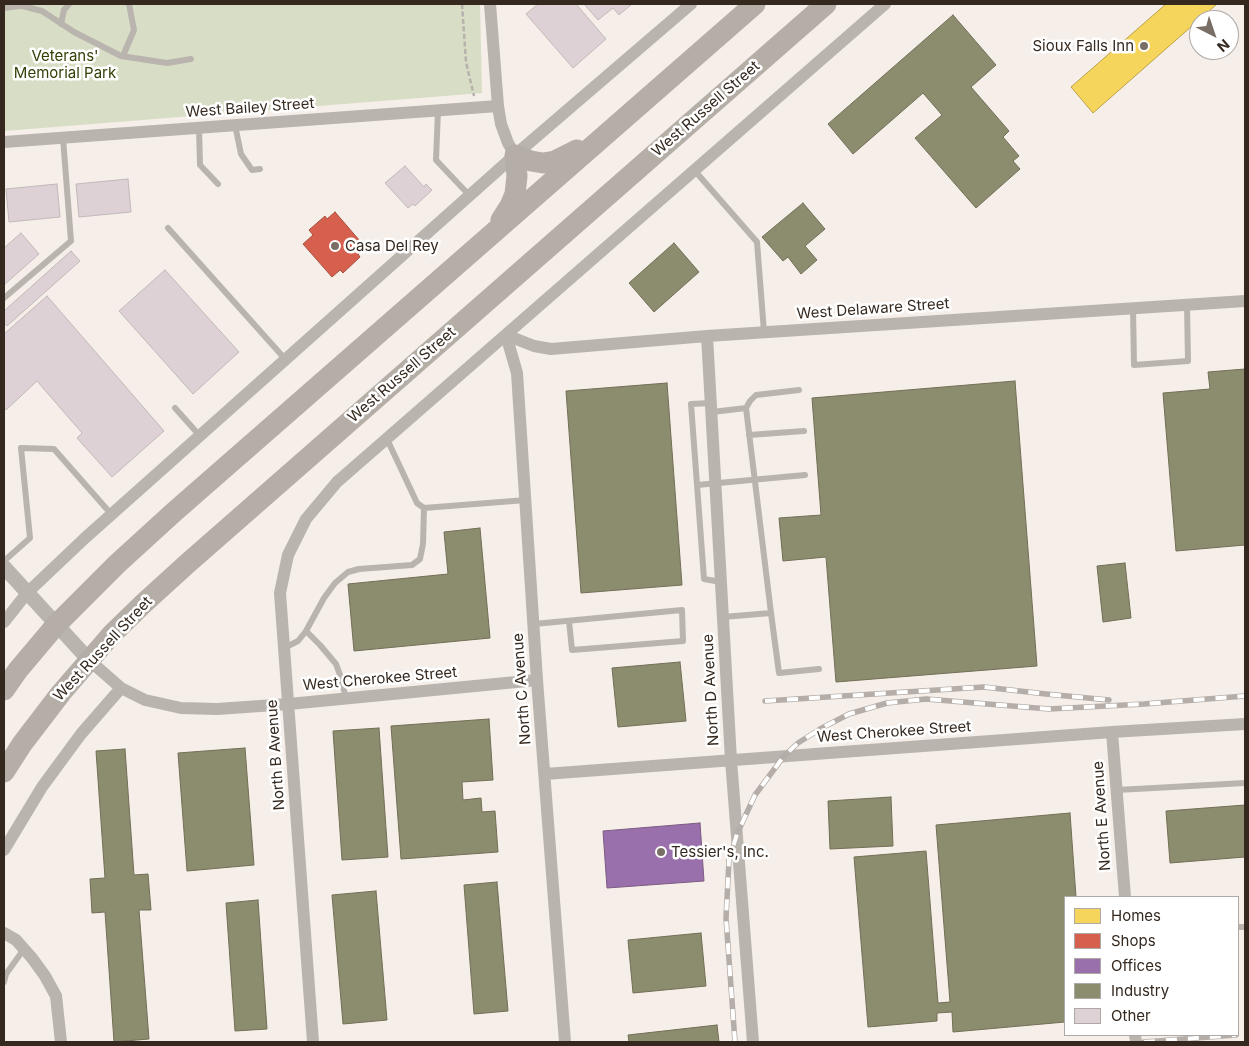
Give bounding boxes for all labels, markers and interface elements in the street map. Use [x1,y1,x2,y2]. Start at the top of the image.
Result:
north arrow [1189,10,1239,60]
text: N [1214,36,1233,56]
place label: Sioux Falls Inn [1032,37,1134,55]
marker: Sioux Falls Inn [1138,40,1150,52]
park label: Veterans' Memorial Park [14,47,116,82]
street label: West Russell Street [649,57,763,161]
street label: West Bailey Street [185,95,315,121]
place label: Casa Del Rey [345,237,439,255]
marker: Casa Del Rey [329,240,341,252]
street label: West Delaware Street [796,295,950,323]
street label: West Russell Street [345,323,459,427]
street label: West Russell Street [50,593,156,705]
street label: North C Avenue [509,632,535,746]
street label: North D Avenue [699,634,723,746]
street label: West Cherokee Street [302,663,458,695]
street label: North B Avenue [263,699,289,811]
street label: West Cherokee Street [816,718,972,746]
street label: North E Avenue [1089,760,1115,872]
place label: Tessier's, Inc. [671,843,769,861]
marker: Tessier's, Inc. [655,846,667,858]
legend [1064,896,1239,1036]
text: Homes [1111,906,1161,925]
text: Shops [1111,931,1156,950]
text: Offices [1111,956,1162,975]
text: Industry [1111,981,1169,1000]
text: Other [1111,1006,1151,1025]

